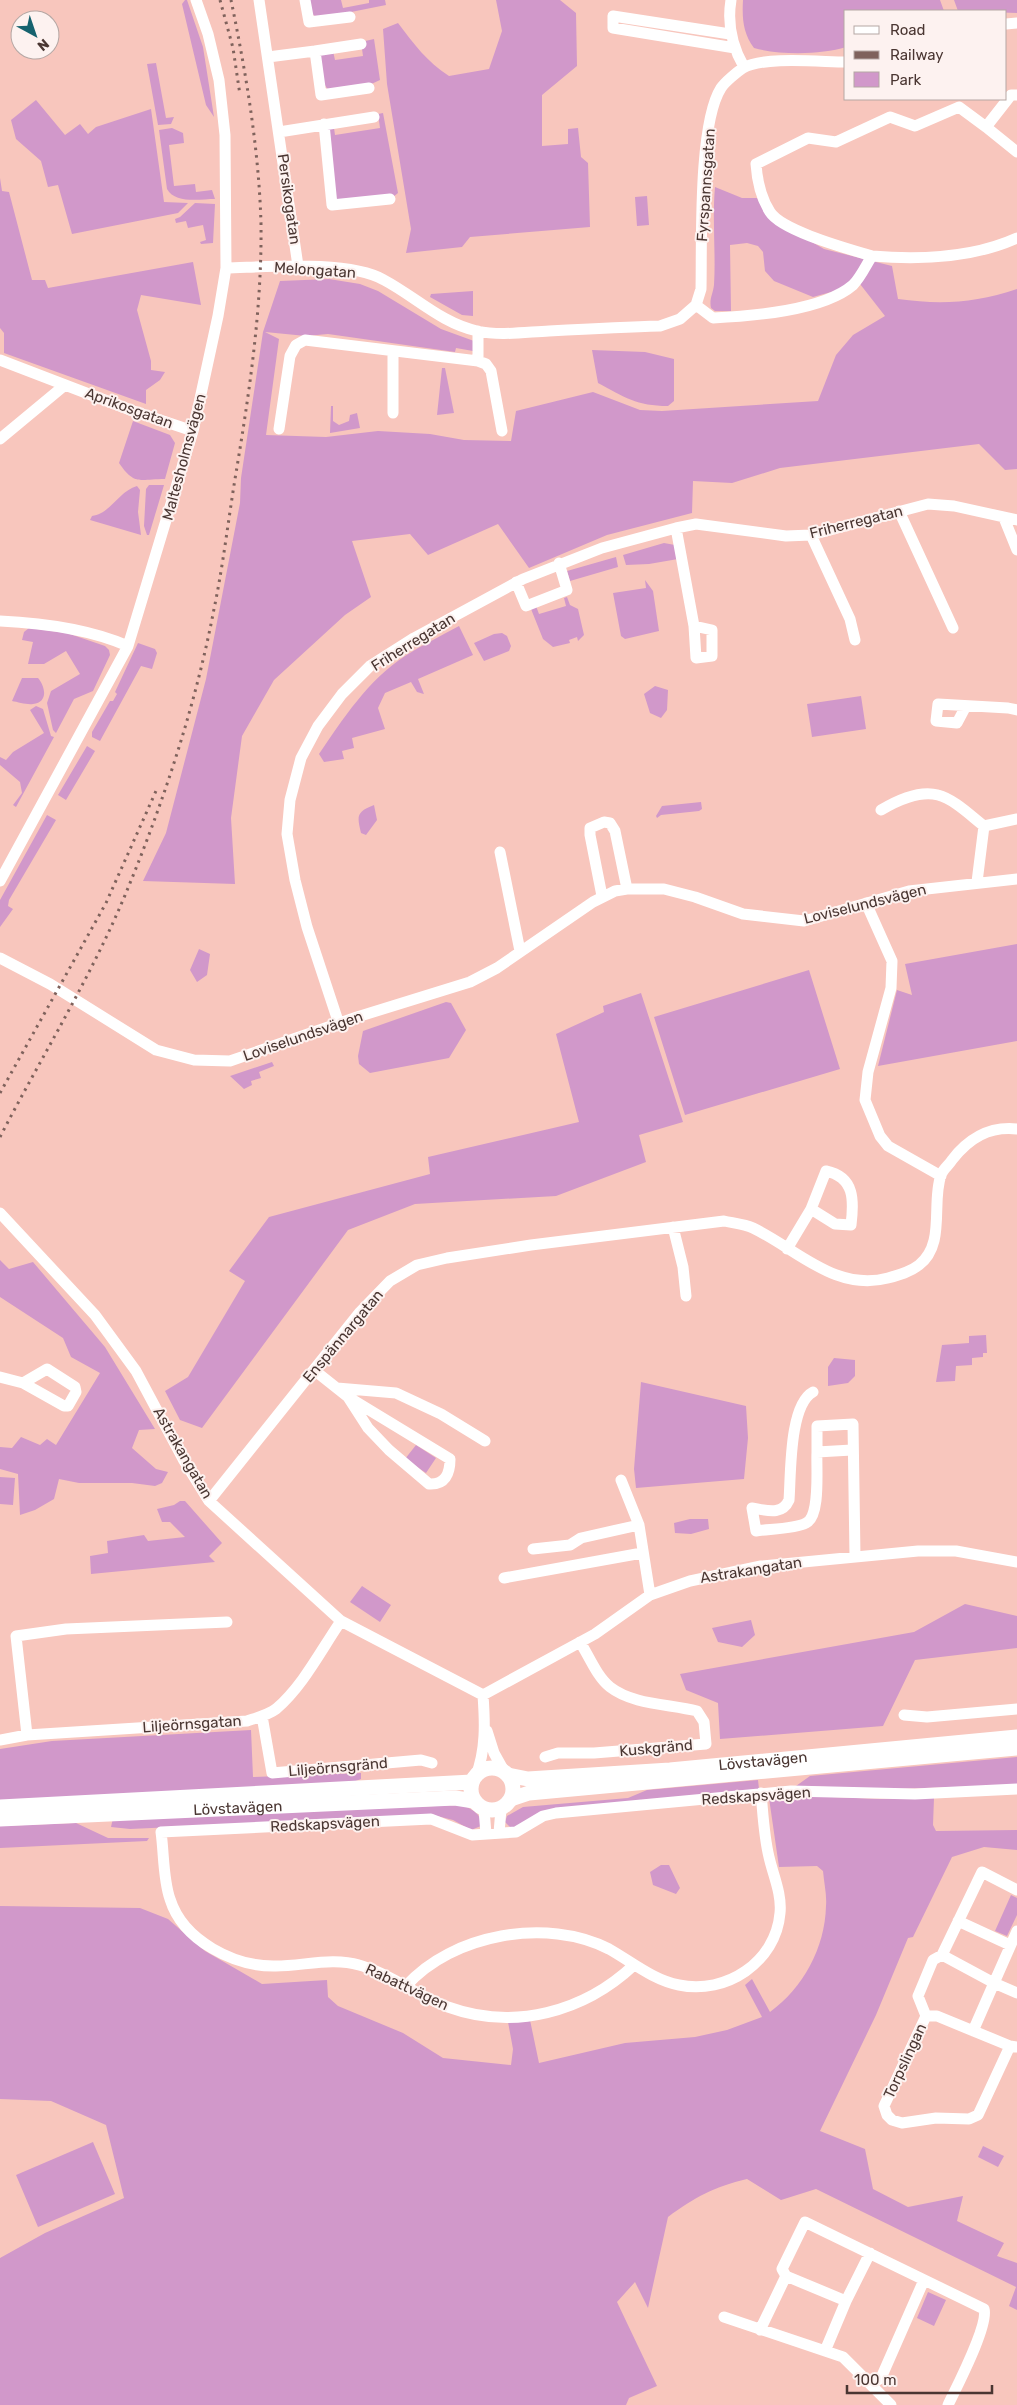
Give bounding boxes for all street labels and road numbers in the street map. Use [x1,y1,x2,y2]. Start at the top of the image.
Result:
street label: Fyrspannsgatan [693,128,719,242]
street label: Persikogatan [274,153,304,245]
street label: Melongatan [273,258,357,282]
street label: Aprikosgatan [83,384,175,432]
street label: Maltesholmsvägen [158,392,210,522]
street label: Friherregatan [808,502,904,542]
street label: Friherregatan [368,609,458,675]
street label: Loviselundsvägen [802,880,928,928]
street label: Loviselundsvägen [241,1007,365,1065]
street label: Enspännargatan [299,1286,387,1386]
street label: Astrakangatan [150,1404,216,1502]
street label: Astrakangatan [699,1553,803,1587]
street label: Liljeörnsgatan [142,1712,242,1736]
street label: Kuskgränd [619,1736,693,1760]
street label: Lövstavägen [718,1748,808,1774]
street label: Liljeörnsgränd [287,1754,389,1780]
street label: Redskapsvägen [701,1783,811,1809]
street label: Lövstavägen [193,1797,283,1819]
street label: Redskapsvägen [270,1812,380,1836]
street label: Rabattvägen [363,1960,451,2014]
street label: Torpslingan [880,2021,930,2101]

